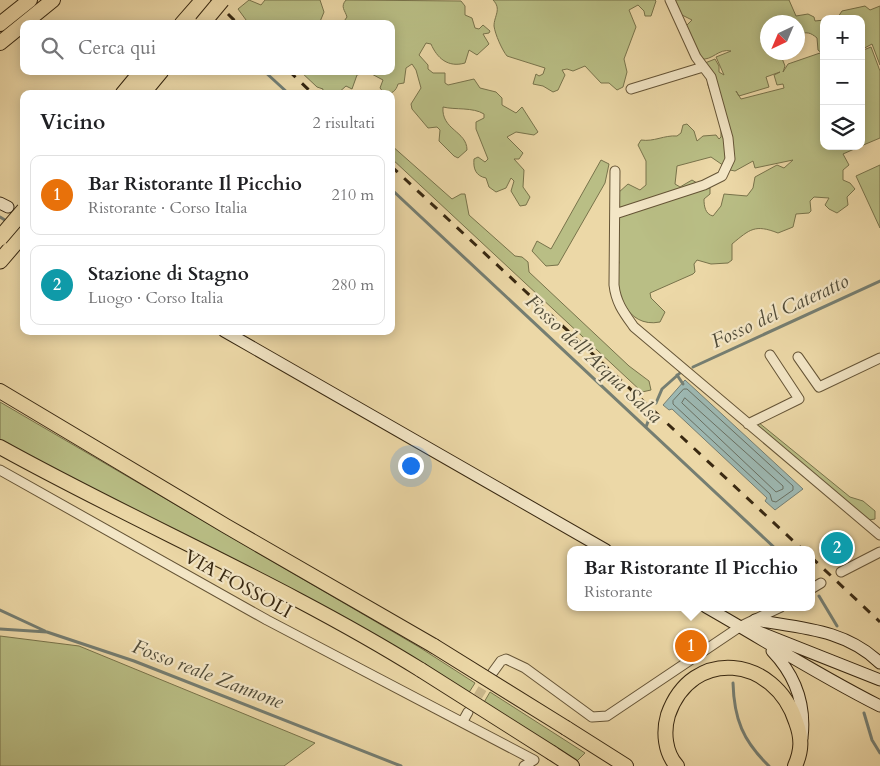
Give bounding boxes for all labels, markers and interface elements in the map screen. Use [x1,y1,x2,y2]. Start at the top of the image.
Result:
north arrow [760,15,805,60]
map controls [820,15,865,150]
button: + [820,15,865,60]
search box [20,20,395,75]
icon: search [38,34,66,62]
text: Cerca qui [78,35,156,61]
button: − [820,60,865,105]
button: layers [820,105,865,150]
text: Vicino [40,108,105,137]
text: 2 risultati [312,112,375,134]
text: Bar Ristorante Il Picchio [88,171,302,197]
text: 1 [53,184,61,206]
text: 210 m [332,184,374,206]
text: Ristorante · Corso Italia [88,197,247,219]
text: Stazione di Stagno [88,261,249,287]
water label: Fosso del Cateratto [707,267,853,355]
text: 2 [53,274,61,296]
text: 280 m [332,274,374,296]
text: Luogo · Corso Italia [88,287,223,309]
water label: Fosso dell'Acqua Salsa [520,288,668,430]
your location [398,453,424,479]
pin: 2 [821,529,853,567]
street label: VIA FOSSOLI [179,544,297,624]
popup [567,546,815,611]
text: Bar Ristorante Il Picchio [584,555,798,581]
text: Ristorante [584,581,653,603]
pin: 1 [675,627,707,665]
water label: Fosso reale Zannone [129,633,288,715]

